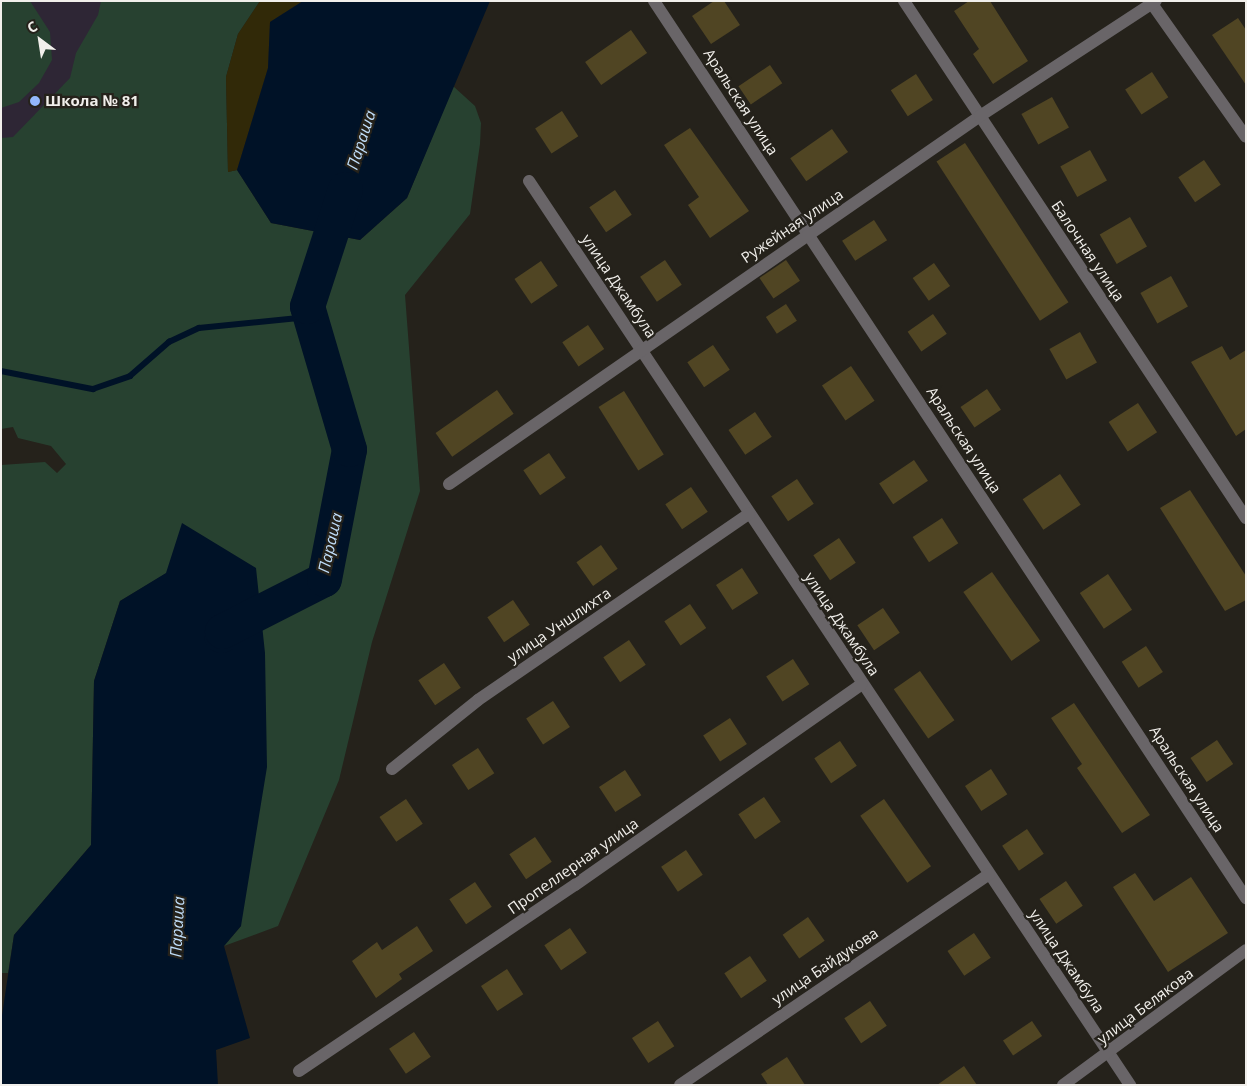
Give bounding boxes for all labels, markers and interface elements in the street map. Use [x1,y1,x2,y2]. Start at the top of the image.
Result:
north arrow [15,15,65,65]
text: С [23,16,41,37]
street label: Аральская улица [700,45,782,159]
place label: Школа № 81 [45,92,139,110]
marker: Школа № 81 [29,95,41,107]
water label: Параша [342,108,380,172]
street label: Ружейная улица [738,185,846,267]
street label: Балочная улица [1048,197,1128,305]
street label: улица Джамбула [578,231,660,341]
street label: Аральская улица [923,383,1005,497]
water label: Параша [314,511,346,575]
street label: улица Джамбула [801,569,883,679]
street label: улица Уншлихта [504,584,614,666]
street label: Аральская улица [1146,722,1228,836]
street label: Пропеллерная улица [504,814,642,918]
water label: Параша [166,896,188,958]
street label: улица Джамбула [1026,906,1108,1016]
street label: улица Байдукова [769,924,881,1008]
street label: улица Белякова [1093,964,1197,1048]

